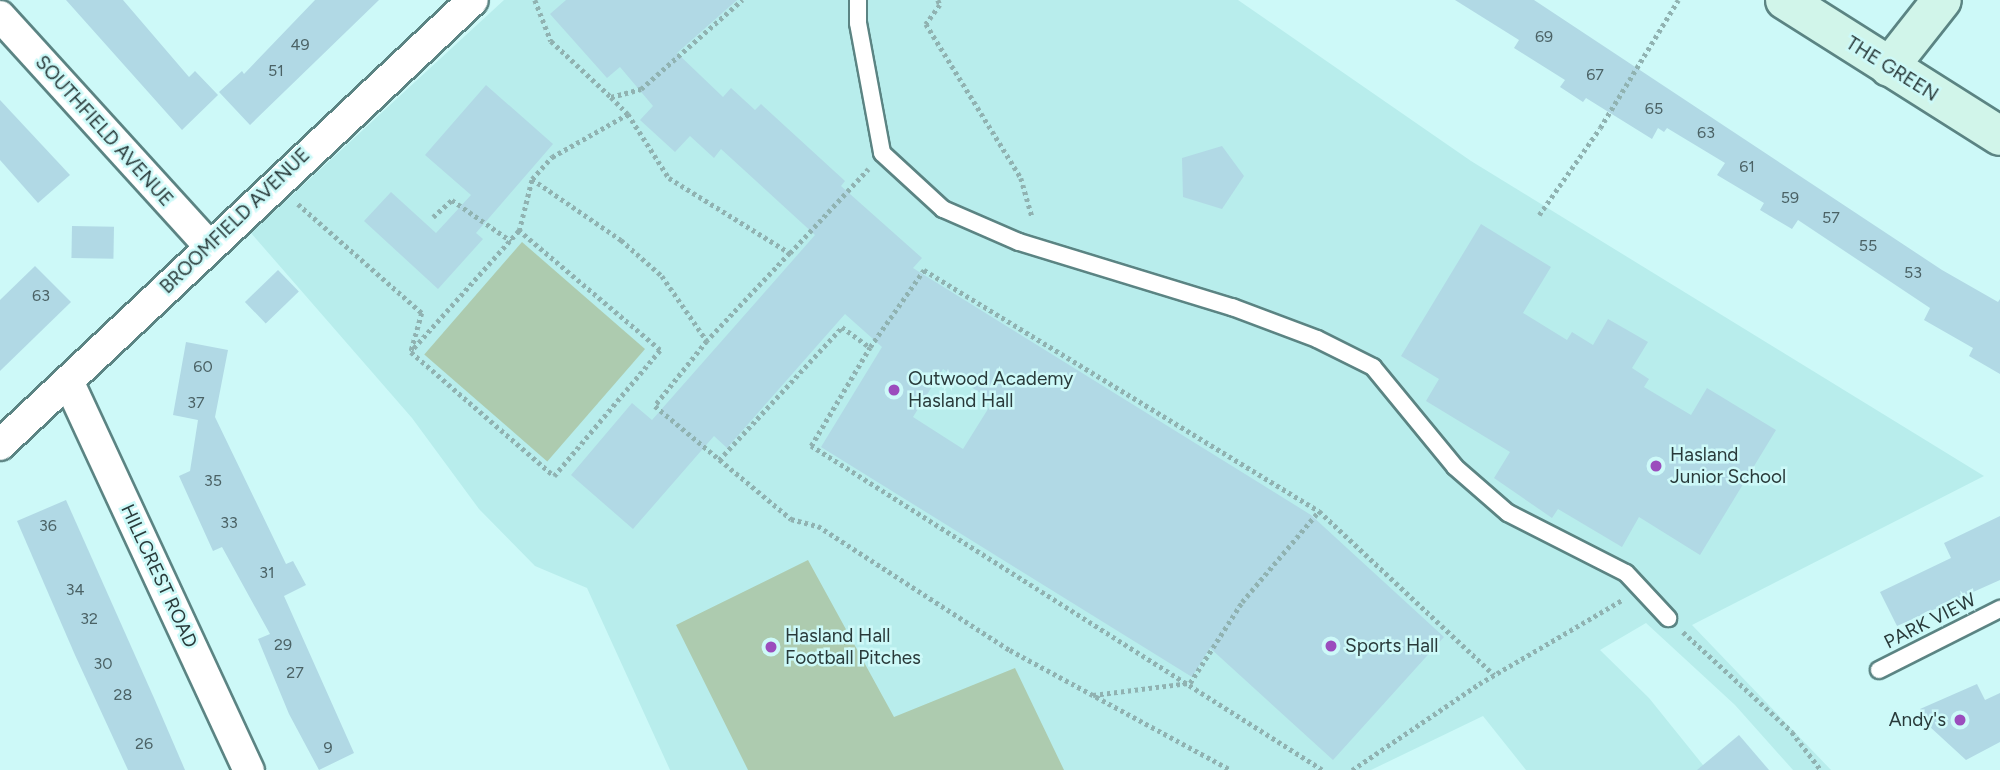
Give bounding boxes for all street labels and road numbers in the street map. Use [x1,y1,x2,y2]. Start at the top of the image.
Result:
street label: THE GREEN [1842,32,1942,106]
street label: SOUTHFIELD AVENUE [30,51,178,211]
street label: BROOMFIELD AVENUE [155,144,315,298]
street label: HILLCREST ROAD [116,501,202,651]
street label: PARK VIEW [1880,588,1980,654]

